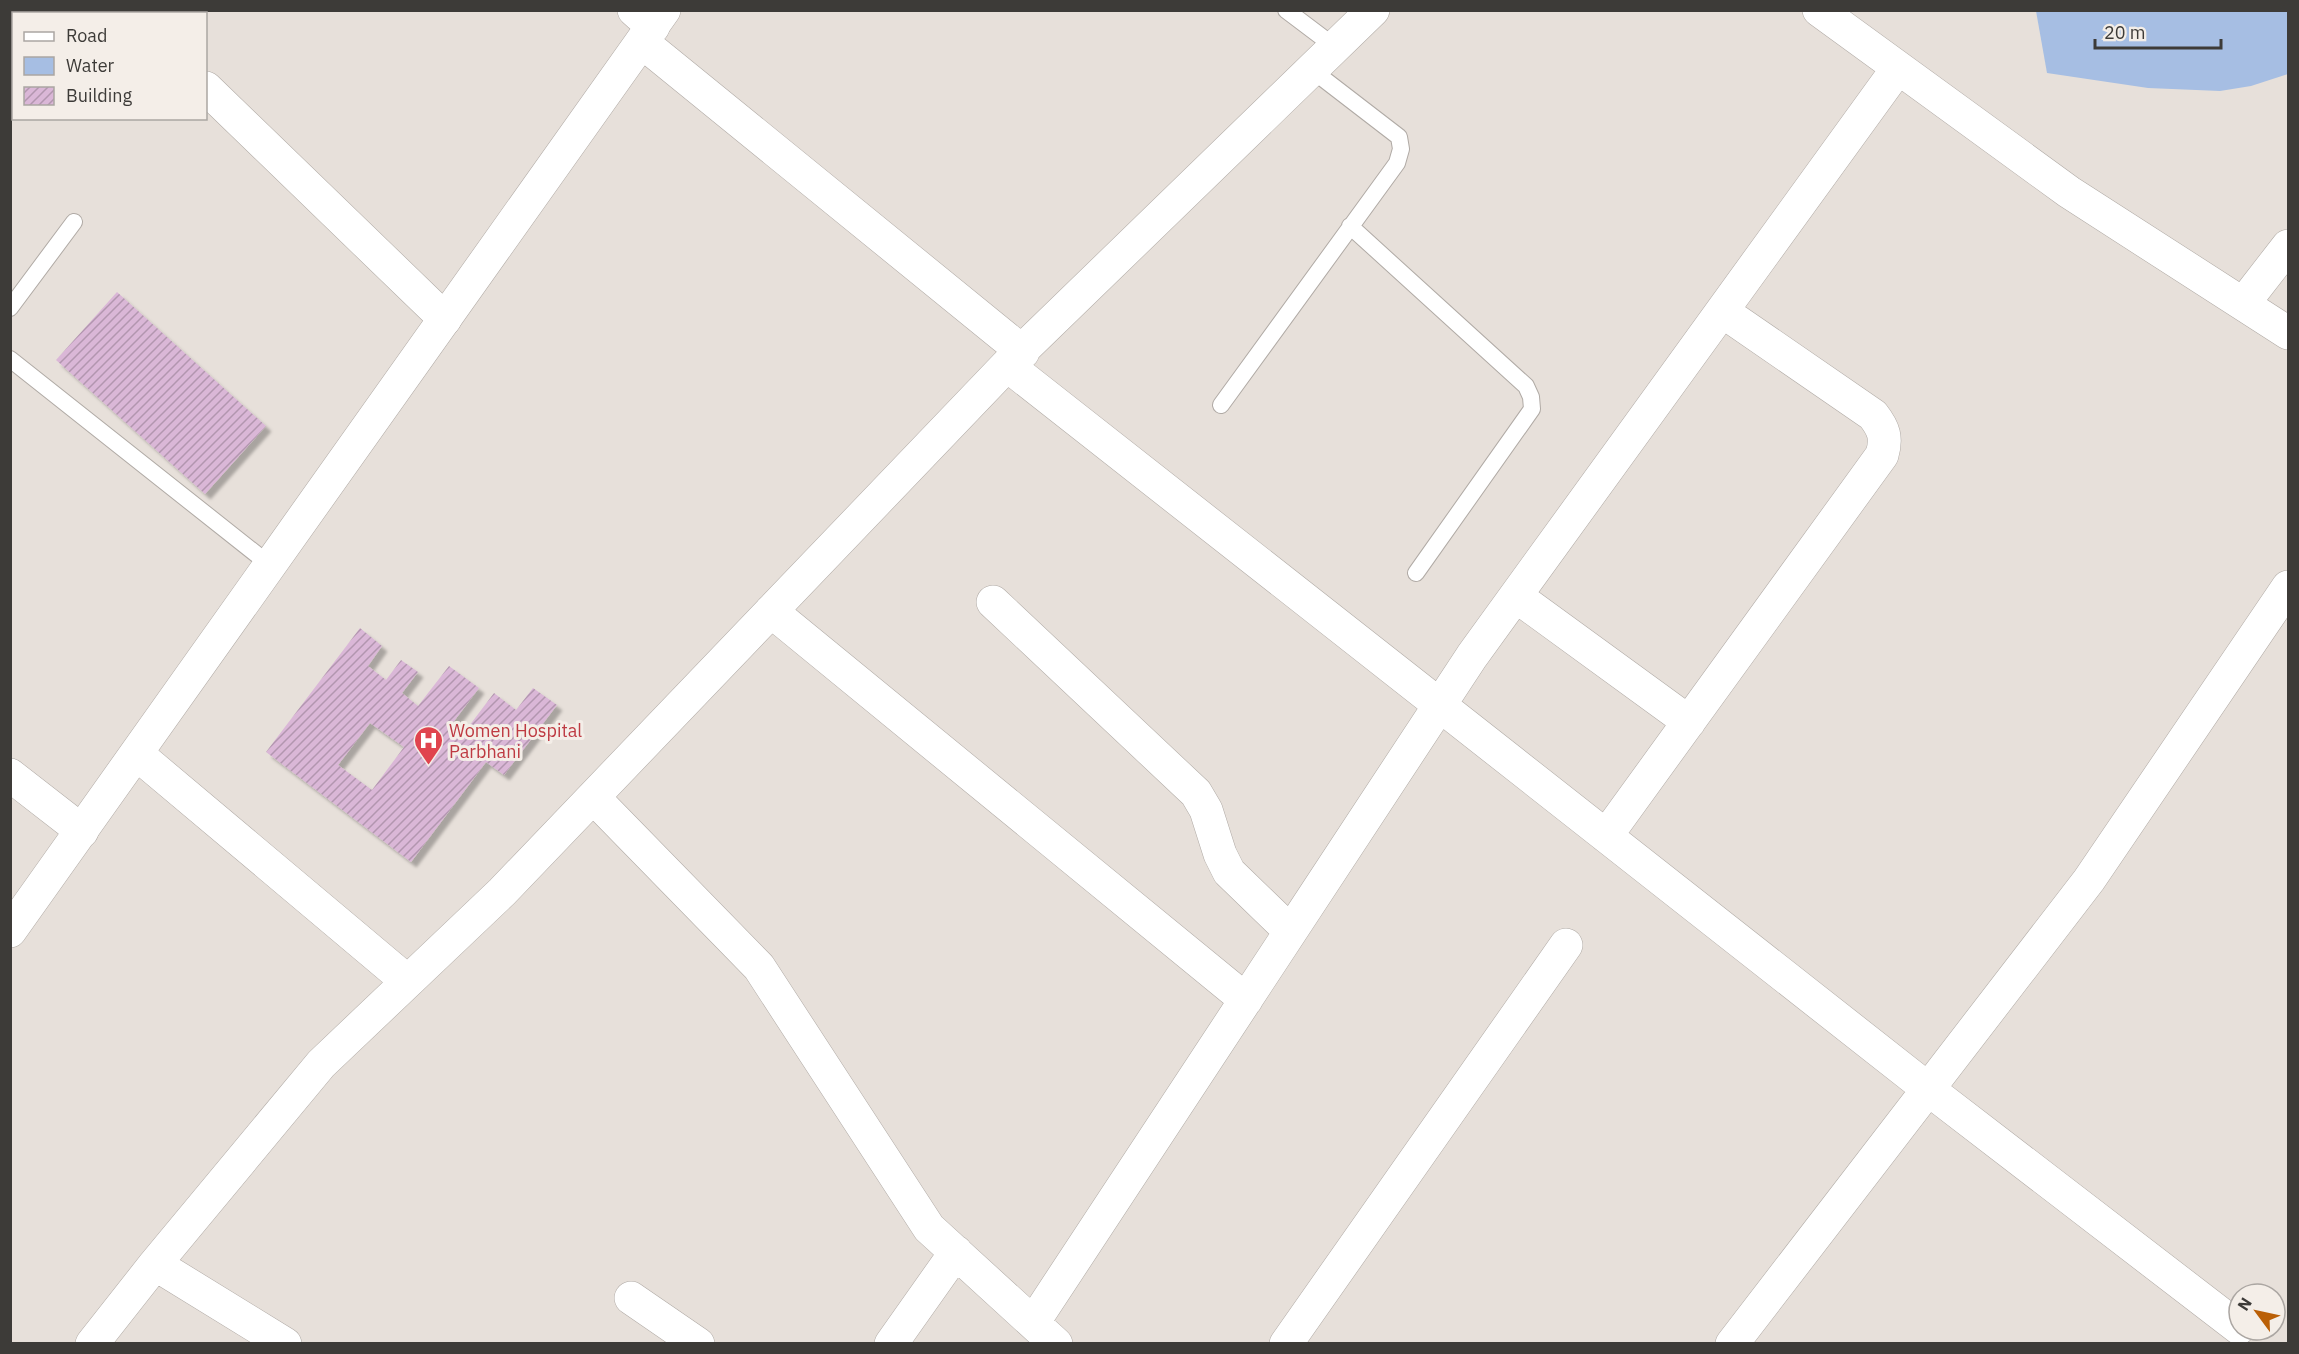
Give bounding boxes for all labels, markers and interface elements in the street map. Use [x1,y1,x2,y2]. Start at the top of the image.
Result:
legend [12,12,207,120]
scale bar [2095,12,2221,50]
text: 20 m [2104,21,2146,44]
text: Road [66,24,107,47]
text: Water [66,54,115,77]
text: Building [66,84,133,107]
place label: Women Hospital Parbhani [449,719,582,763]
hospital icon: Women Hospital Parbhani [412,724,444,766]
north arrow [2227,1282,2287,1342]
text: N [2233,1294,2256,1314]

